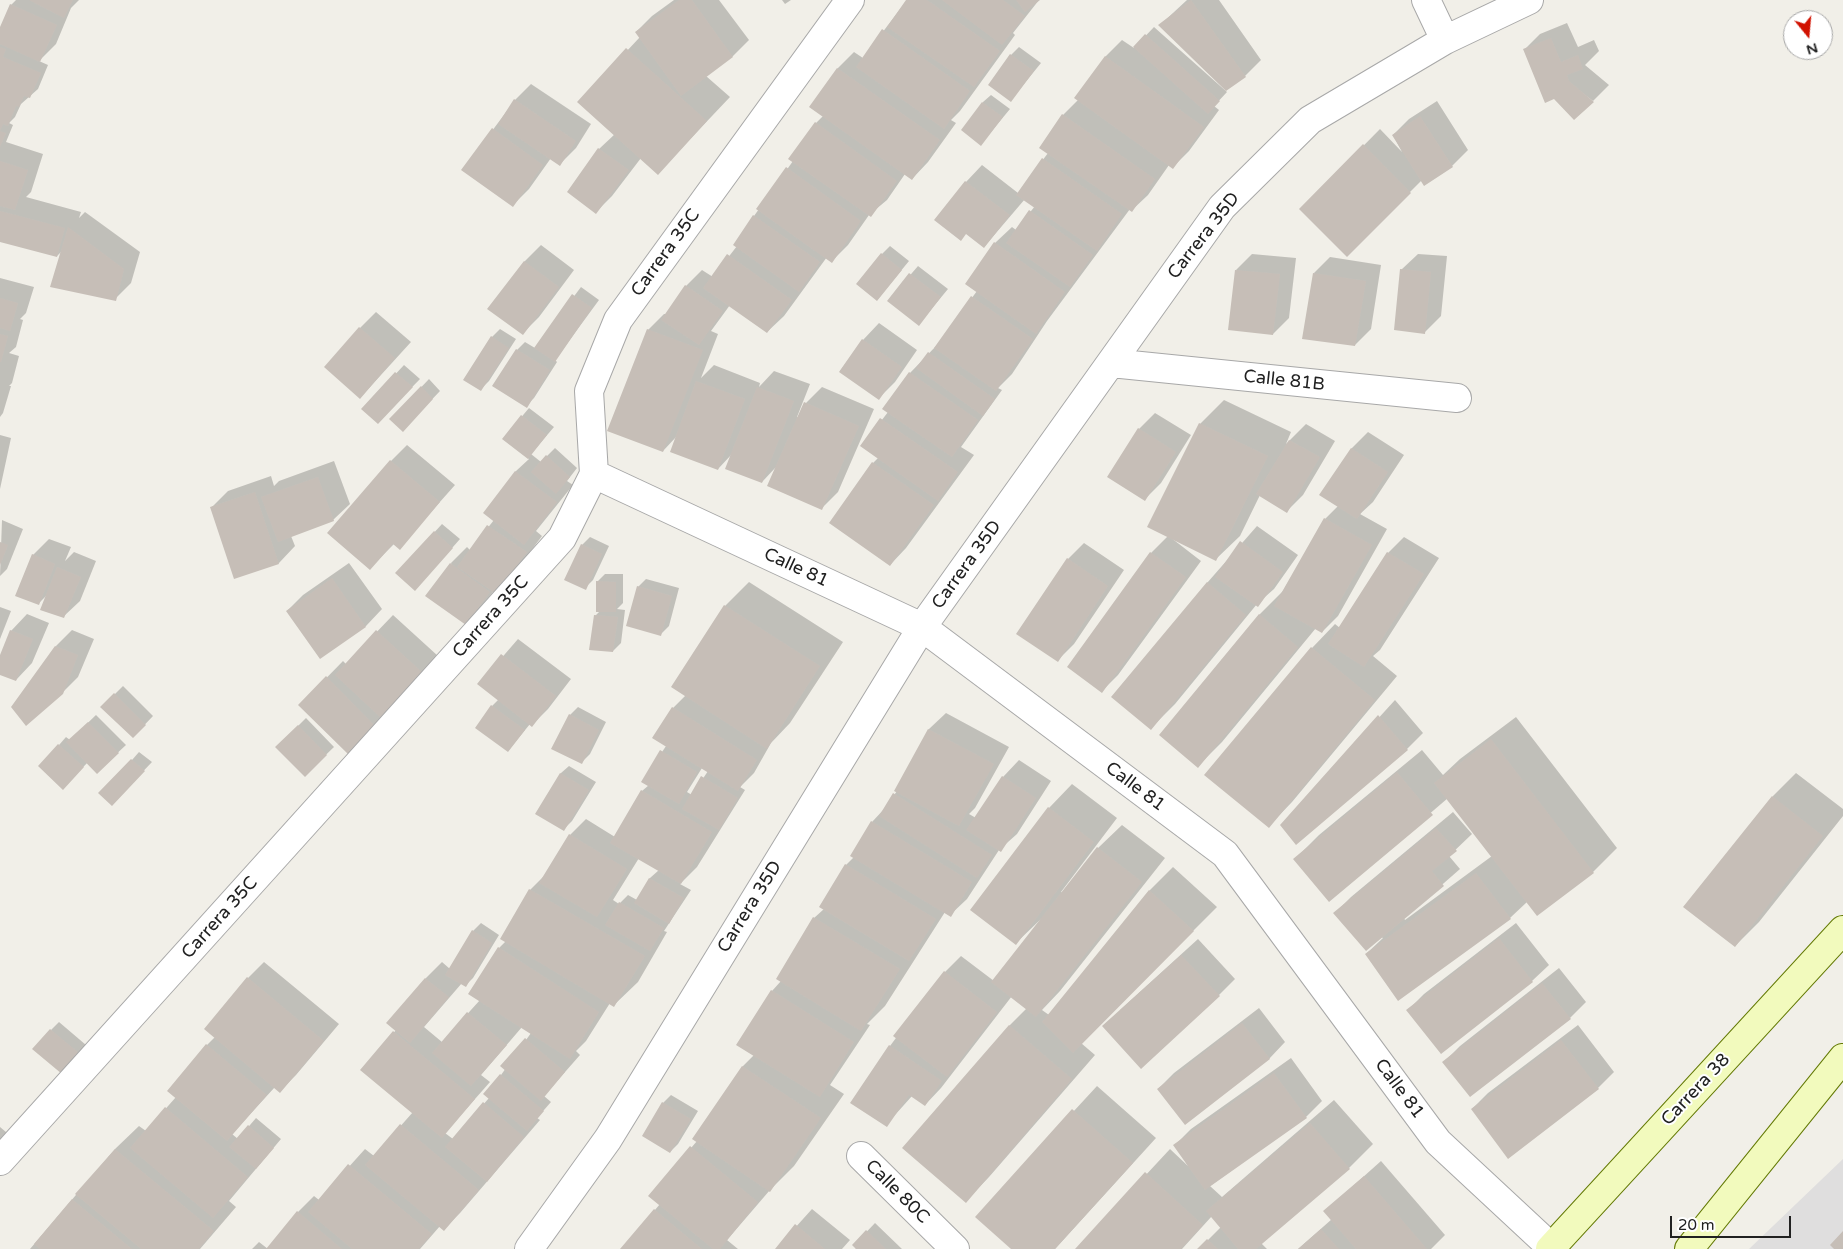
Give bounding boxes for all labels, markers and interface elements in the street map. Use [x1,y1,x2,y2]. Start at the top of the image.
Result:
north arrow [1783,10,1833,60]
text: N [1804,39,1820,59]
street label: Carrera 35D [1163,188,1245,284]
street label: Carrera 35C [627,205,705,301]
street label: Calle 81B [1242,366,1326,396]
street label: Carrera 35D [928,517,1006,613]
street label: Calle 81 [760,544,832,592]
street label: Carrera 35C [448,571,534,663]
street label: Calle 81 [1101,758,1169,816]
street label: Carrera 35D [713,857,787,957]
street label: Carrera 35C [177,872,263,964]
street label: Carrera 38 [1657,1049,1735,1131]
street label: Calle 81 [1370,1055,1428,1123]
street label: Calle 80C [861,1156,933,1228]
scale bar [1673,1206,1794,1238]
text: 20 m [1678,1216,1715,1234]

